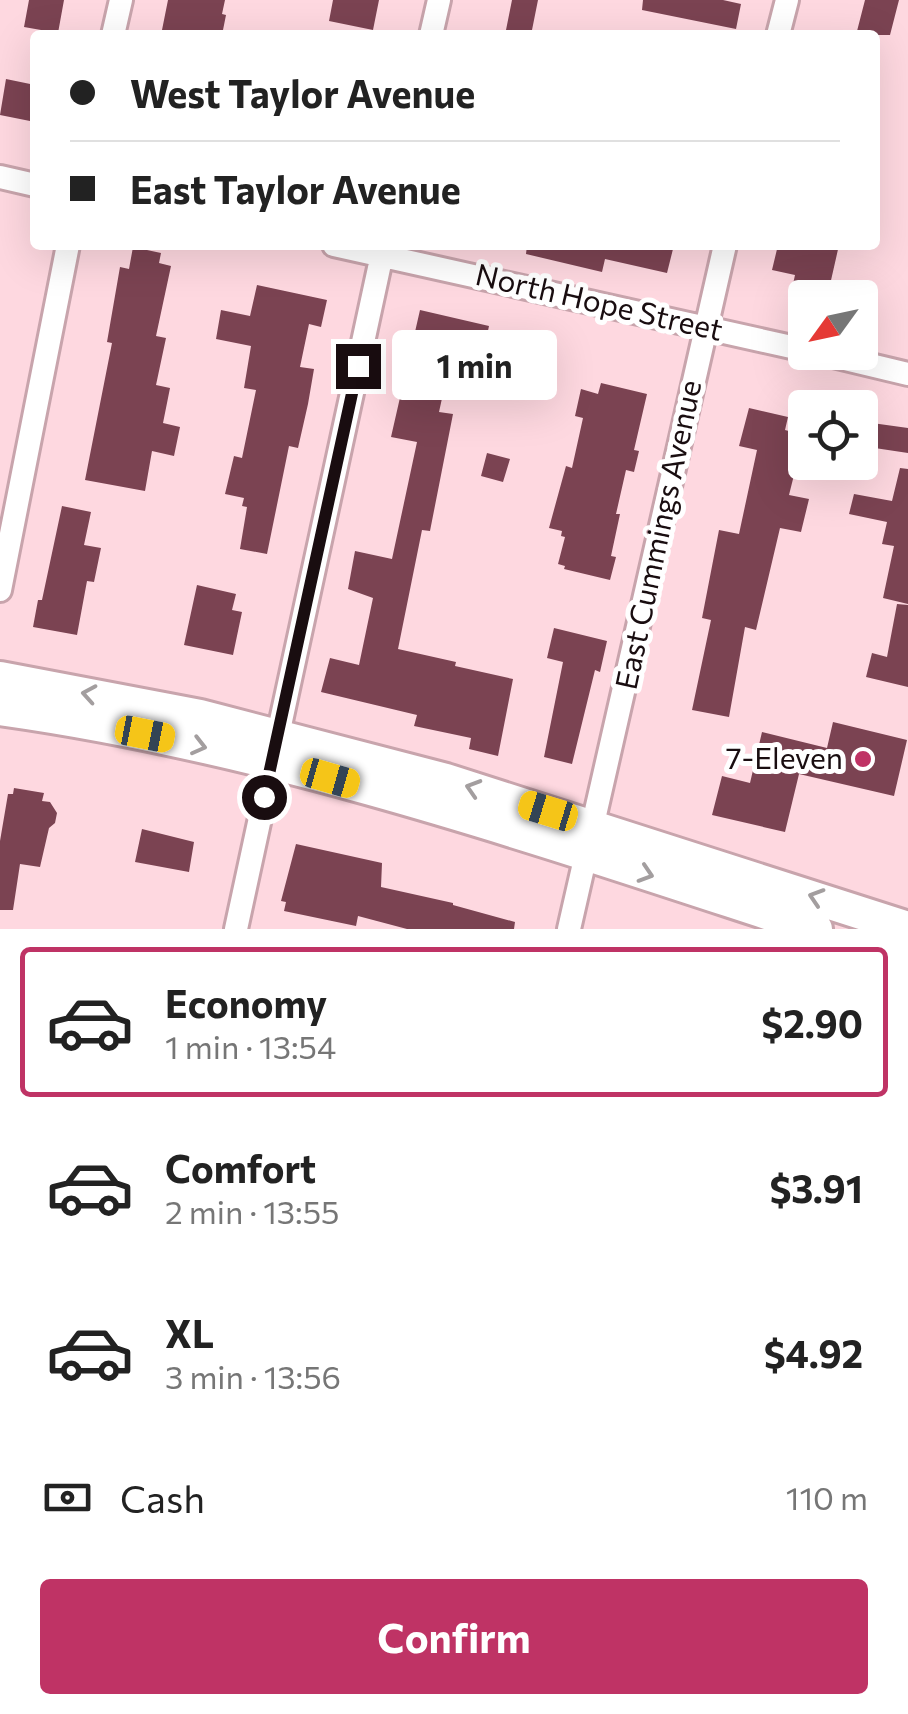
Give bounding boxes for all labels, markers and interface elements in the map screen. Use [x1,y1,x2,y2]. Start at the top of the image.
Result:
text: West Taylor Avenue [130,69,475,116]
text: East Taylor Avenue [130,165,461,212]
street label: North Hope Street [472,254,727,347]
north arrow [788,280,878,370]
map controls [788,280,878,480]
callout: 1 min [393,331,558,401]
route end [336,344,381,389]
text: 1 min [437,345,512,385]
street label: East Cummings Avenue [606,376,707,693]
button: locate [788,390,878,480]
one-way arrow [81,684,98,705]
car [113,714,177,754]
one-way arrow [190,734,207,755]
place label: 7-Eleven [726,738,843,775]
marker: 7-Eleven [852,748,874,770]
car [297,755,363,801]
route start [242,775,287,820]
one-way arrow [465,779,482,800]
car [515,788,581,834]
one-way arrow [637,862,654,883]
one-way arrow [808,889,825,909]
icon: car [45,977,135,1067]
text: Economy [165,979,327,1026]
text: $2.90 [761,999,863,1046]
text: 1 min · 13:54 [165,1026,336,1066]
icon: car [45,1142,135,1232]
text: Comfort [165,1144,316,1191]
text: $3.91 [769,1164,863,1211]
text: 2 min · 13:55 [165,1191,339,1231]
icon: car [45,1307,135,1397]
text: XL [165,1309,214,1356]
text: $4.92 [764,1329,863,1376]
text: 3 min · 13:56 [165,1356,341,1396]
icon: cash [40,1470,95,1525]
text: Cash [120,1474,205,1521]
text: 110 m [786,1477,868,1517]
button: Confirm [40,1579,868,1694]

